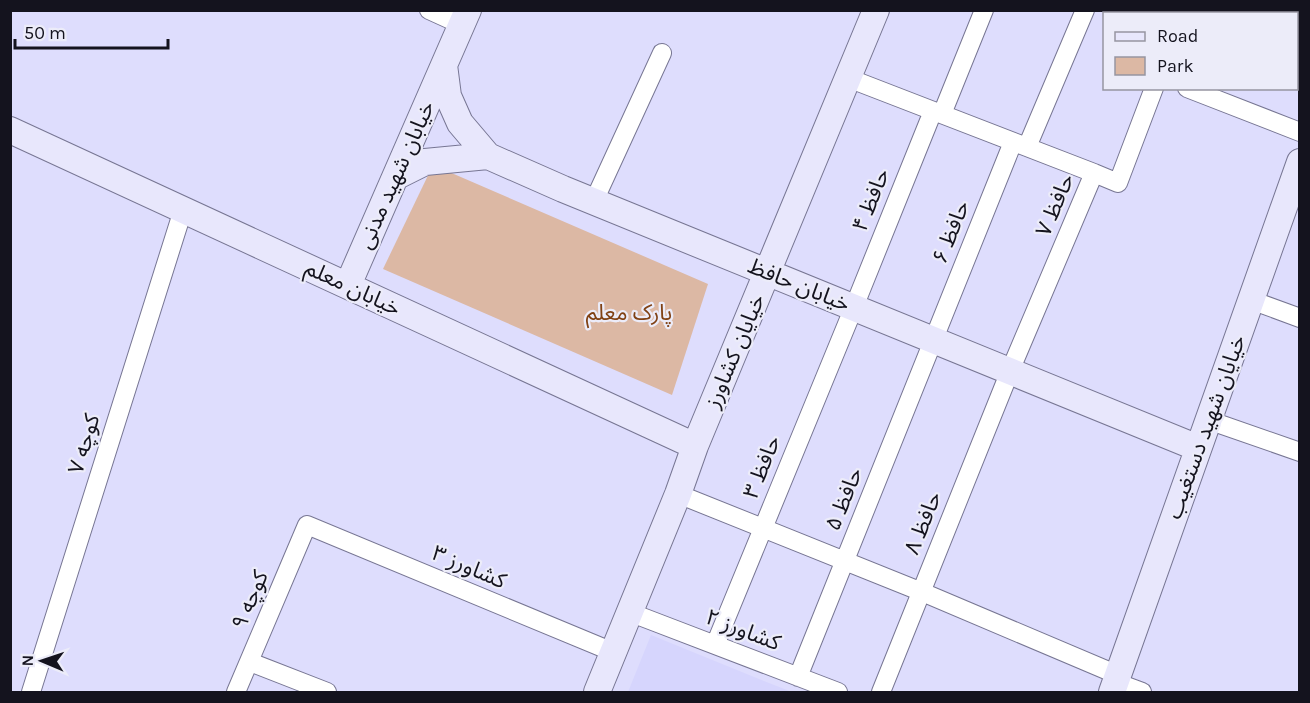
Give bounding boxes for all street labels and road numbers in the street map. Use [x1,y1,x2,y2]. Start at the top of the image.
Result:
street label: خیابان شهید مدنی [352,97,440,253]
street label: حافظ ۴ [847,165,895,235]
street label: حافظ ۷ [1030,170,1080,240]
street label: حافظ ۶ [927,197,975,267]
street label: خیابان حافظ [744,253,854,317]
street label: خیابان معلم [300,255,405,324]
street label: خیایان کشاورز [699,290,771,413]
street label: خیایان شهید دستغیب [1161,331,1251,523]
street label: کوچه ۷ [63,410,107,477]
street label: حافظ ۳ [738,432,786,502]
street label: حافظ ۵ [820,464,868,534]
street label: حافظ ۸ [899,488,947,558]
street label: کشاورز ۳ [428,540,511,595]
street label: کوچه ۹ [226,566,275,634]
street label: کشاورز ۲ [702,604,785,656]

